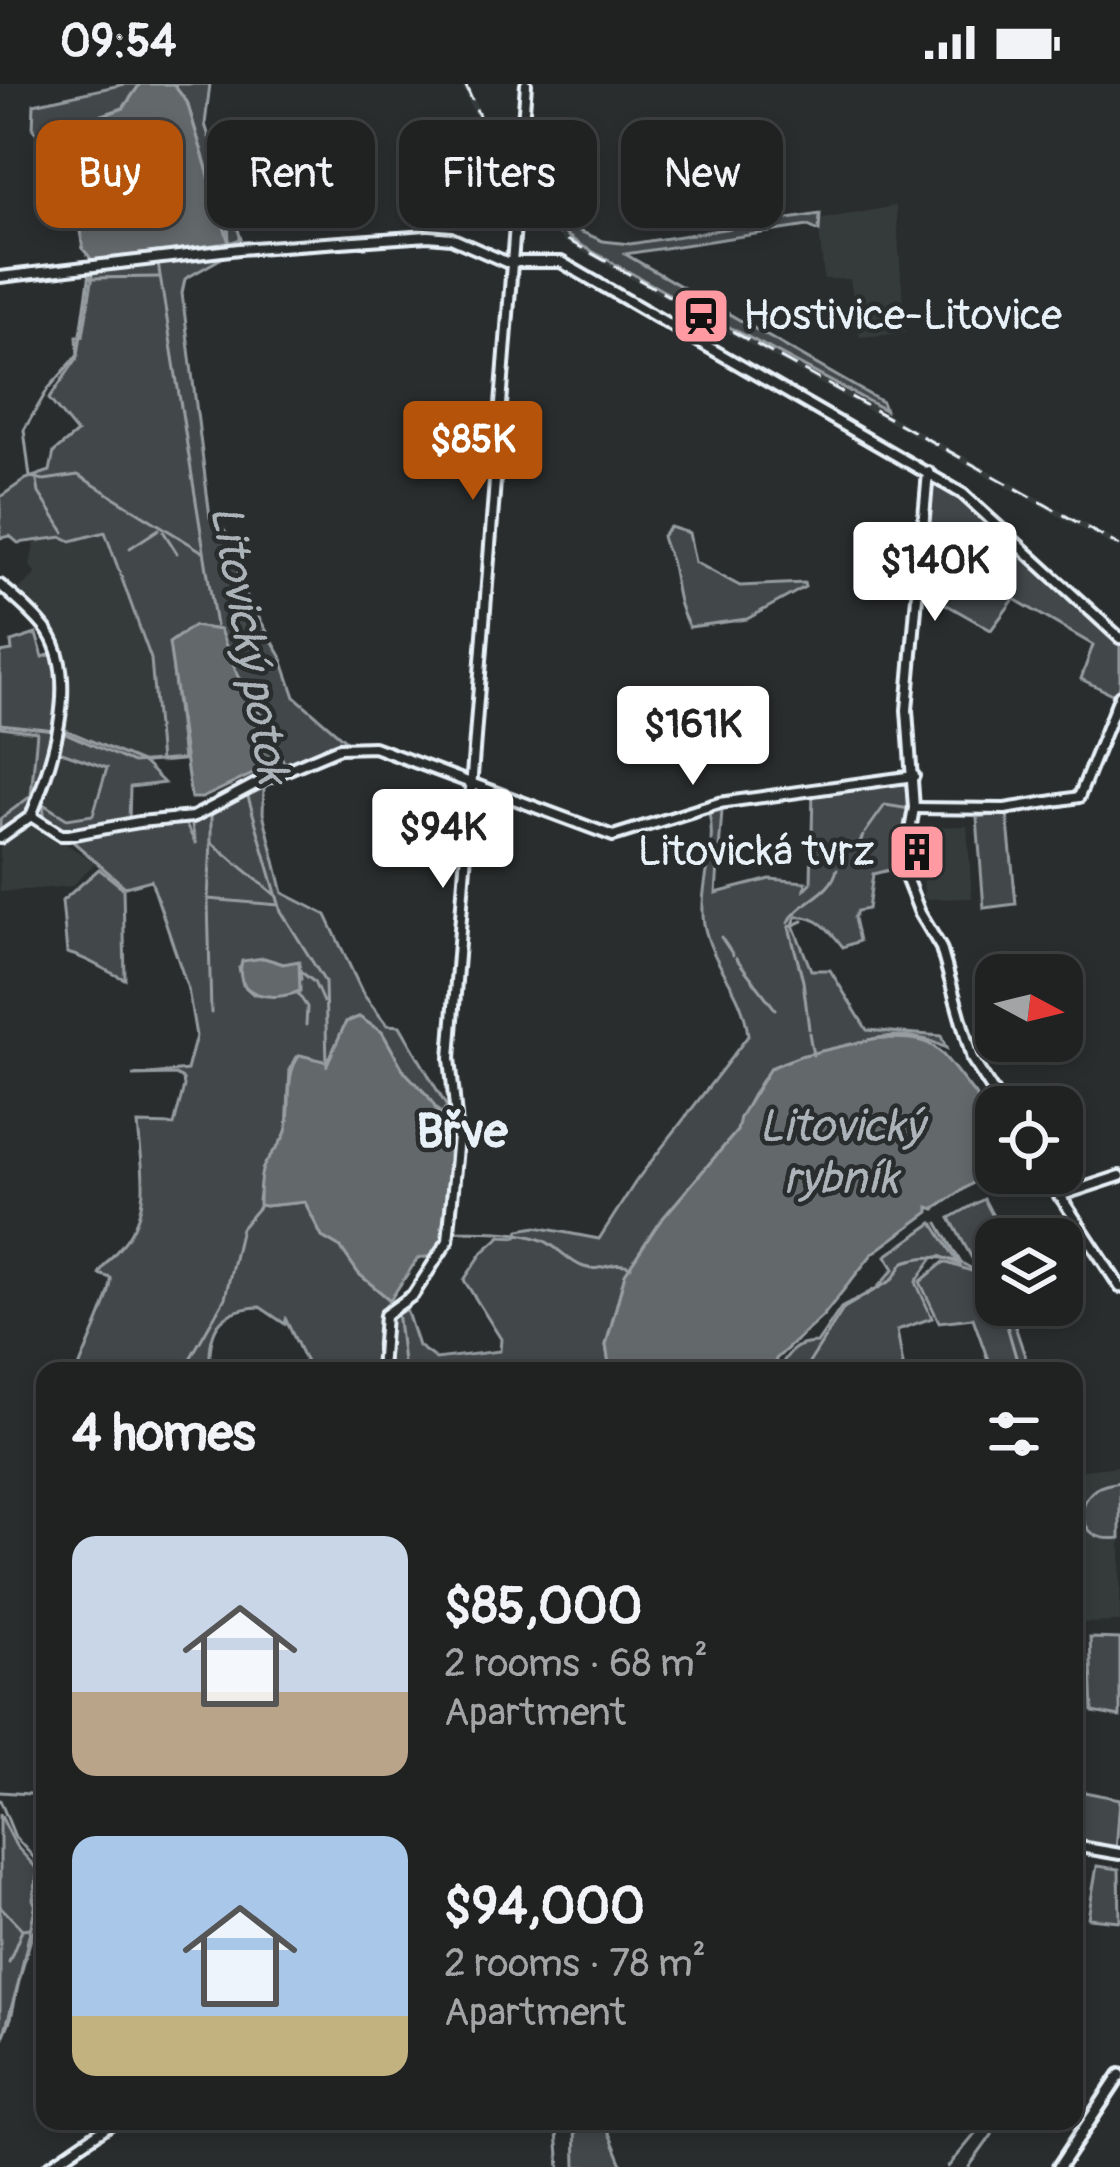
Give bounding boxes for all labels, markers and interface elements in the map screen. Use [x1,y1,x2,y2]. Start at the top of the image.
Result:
text: 09:54 [60,14,176,70]
chip: Buy [36,120,183,228]
chip: Rent [207,120,375,228]
chip: Filters [399,120,597,228]
chip: New [621,120,783,228]
station icon: Hostivice-Litovice [670,285,732,347]
place label: Hostivice-Litovice [743,290,1062,342]
pin: $85K [402,401,544,503]
text: $85K [430,415,516,464]
water label: Litovický potok [197,501,302,791]
pin: $140K [851,522,1019,624]
text: $140K [880,536,990,585]
pin: $161K [609,686,777,788]
text: $161K [644,700,742,749]
pin: $94K [372,789,514,891]
text: $94K [399,803,487,852]
building icon: Litovická tvrz [886,821,948,883]
place label: Litovická tvrz [638,826,875,878]
north arrow [975,954,1083,1062]
map controls [975,954,1083,1326]
button: locate [975,1086,1083,1194]
water label: Litovický rybník [759,1099,929,1207]
district label: Břve [416,1102,509,1162]
button: layers [975,1218,1083,1326]
icon: filters [981,1401,1047,1467]
text: 4 homes [72,1402,256,1466]
text: $85,000 [444,1575,642,1639]
icon: home [168,1584,312,1728]
text: 2 rooms · 68 m² [444,1639,708,1688]
text: Apartment [444,1688,626,1737]
text: $94,000 [444,1875,645,1939]
icon: home [168,1884,312,2028]
text: 2 rooms · 78 m² [444,1939,706,1988]
text: Apartment [444,1988,626,2037]

